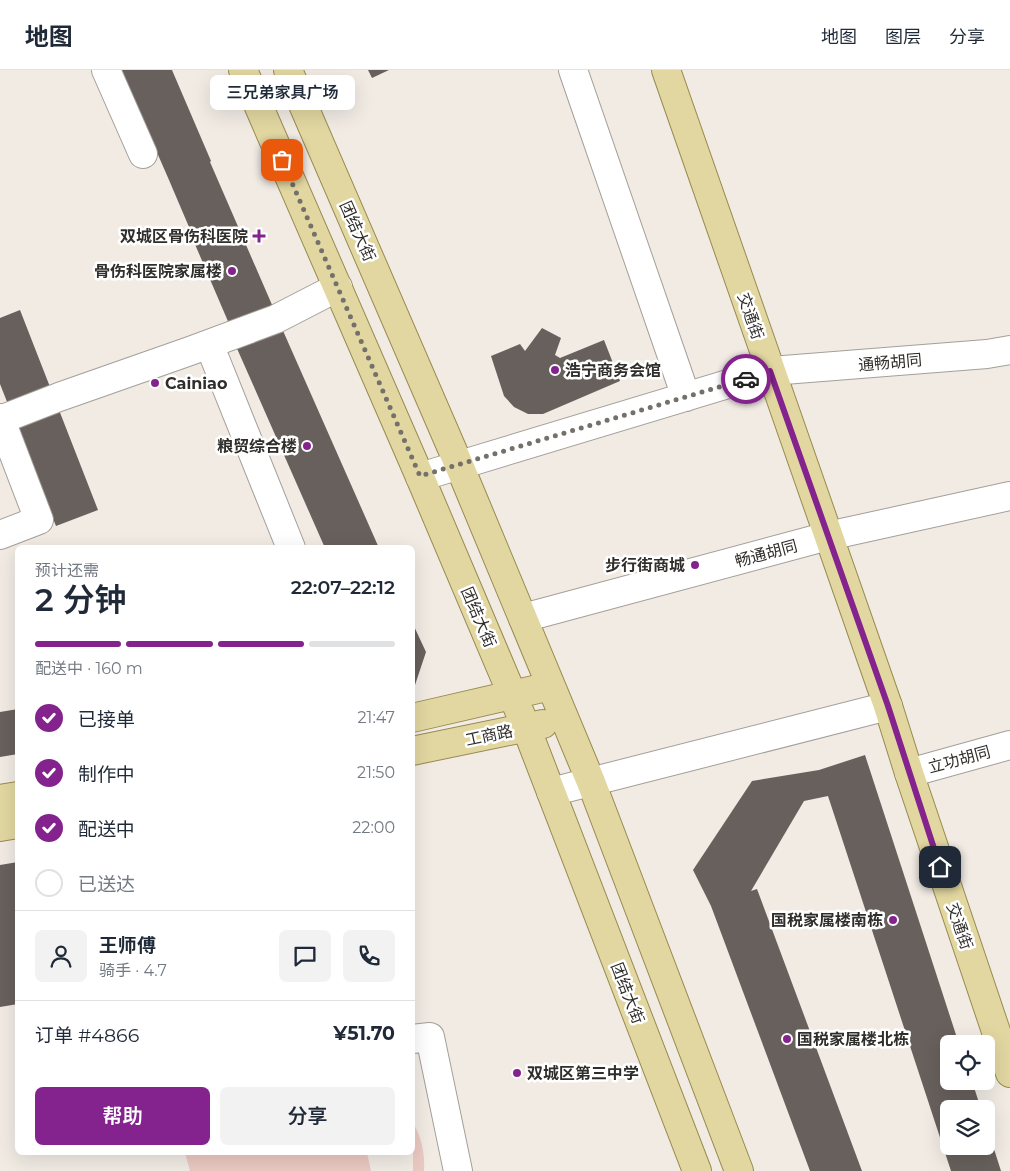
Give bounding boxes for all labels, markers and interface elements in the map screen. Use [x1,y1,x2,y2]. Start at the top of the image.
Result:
text: 地图 [25,22,73,51]
text: 地图 [821,26,857,48]
text: 图层 [885,26,921,48]
text: 分享 [949,26,985,48]
callout: 三兄弟家具广场 [210,75,354,110]
text: 三兄弟家具广场 [226,83,339,102]
pin [261,139,303,181]
icon: bag [268,146,296,174]
street label: 团结大街 [336,198,379,264]
place label: 双城区骨伤科医院 [120,227,248,246]
marker: 双城区骨伤科医院 [252,229,266,243]
place label: 骨伤科医院家属楼 [94,262,222,281]
marker: 骨伤科医院家属楼 [226,265,238,277]
street label: 交通街 [734,290,767,342]
street label: 通畅胡同 [857,350,923,375]
courier [721,354,771,404]
place label: 浩宁商务会馆 [565,361,661,380]
marker: 浩宁商务会馆 [549,364,561,376]
icon: car [732,365,760,393]
place label: Cainiao [165,374,228,393]
marker: Cainiao [149,377,161,389]
place label: 粮贸综合楼 [217,437,297,456]
marker: 粮贸综合楼 [301,440,313,452]
street label: 畅通胡同 [733,536,800,571]
place label: 步行街商城 [605,556,685,575]
marker: 步行街商城 [689,559,701,571]
text: 预计还需 [35,561,99,580]
text: 22:07–22:12 [291,576,395,599]
text: 2 分钟 [35,580,126,619]
street label: 团结大街 [457,584,500,650]
text: 配送中 · 160 m [35,659,143,678]
icon: check [35,704,63,732]
text: 已接单 [78,708,135,731]
text: 21:47 [358,708,395,727]
street label: 工商路 [464,721,515,750]
street label: 立功胡同 [926,742,993,777]
icon: check [35,759,63,787]
text: 制作中 [78,763,135,786]
text: 21:50 [357,763,395,782]
icon: check [35,814,63,842]
text: 配送中 [78,818,135,841]
text: 22:00 [352,818,395,837]
pin [919,846,961,888]
icon: home [926,853,954,881]
text: 已送达 [78,873,135,896]
street label: 交通街 [943,900,976,952]
place label: 国税家属楼南栋 [771,911,883,930]
marker: 国税家属楼南栋 [887,914,899,926]
button: person [35,930,87,982]
button: chat [279,930,331,982]
button: phone [343,930,395,982]
text: 王师傅 [99,934,156,957]
street label: 团结大街 [607,960,648,1026]
text: 骑手 · 4.7 [99,961,167,980]
text: ¥51.70 [333,1022,395,1045]
text: 订单 #4866 [35,1024,139,1047]
place label: 国税家属楼北栋 [797,1030,909,1049]
marker: 国税家属楼北栋 [781,1033,793,1045]
map controls [940,1035,995,1155]
button: locate [940,1035,995,1090]
place label: 双城区第三中学 [527,1064,639,1083]
marker: 双城区第三中学 [511,1067,523,1079]
button: 帮助 [35,1087,210,1145]
button: 分享 [220,1087,395,1145]
button: layers [940,1100,995,1155]

